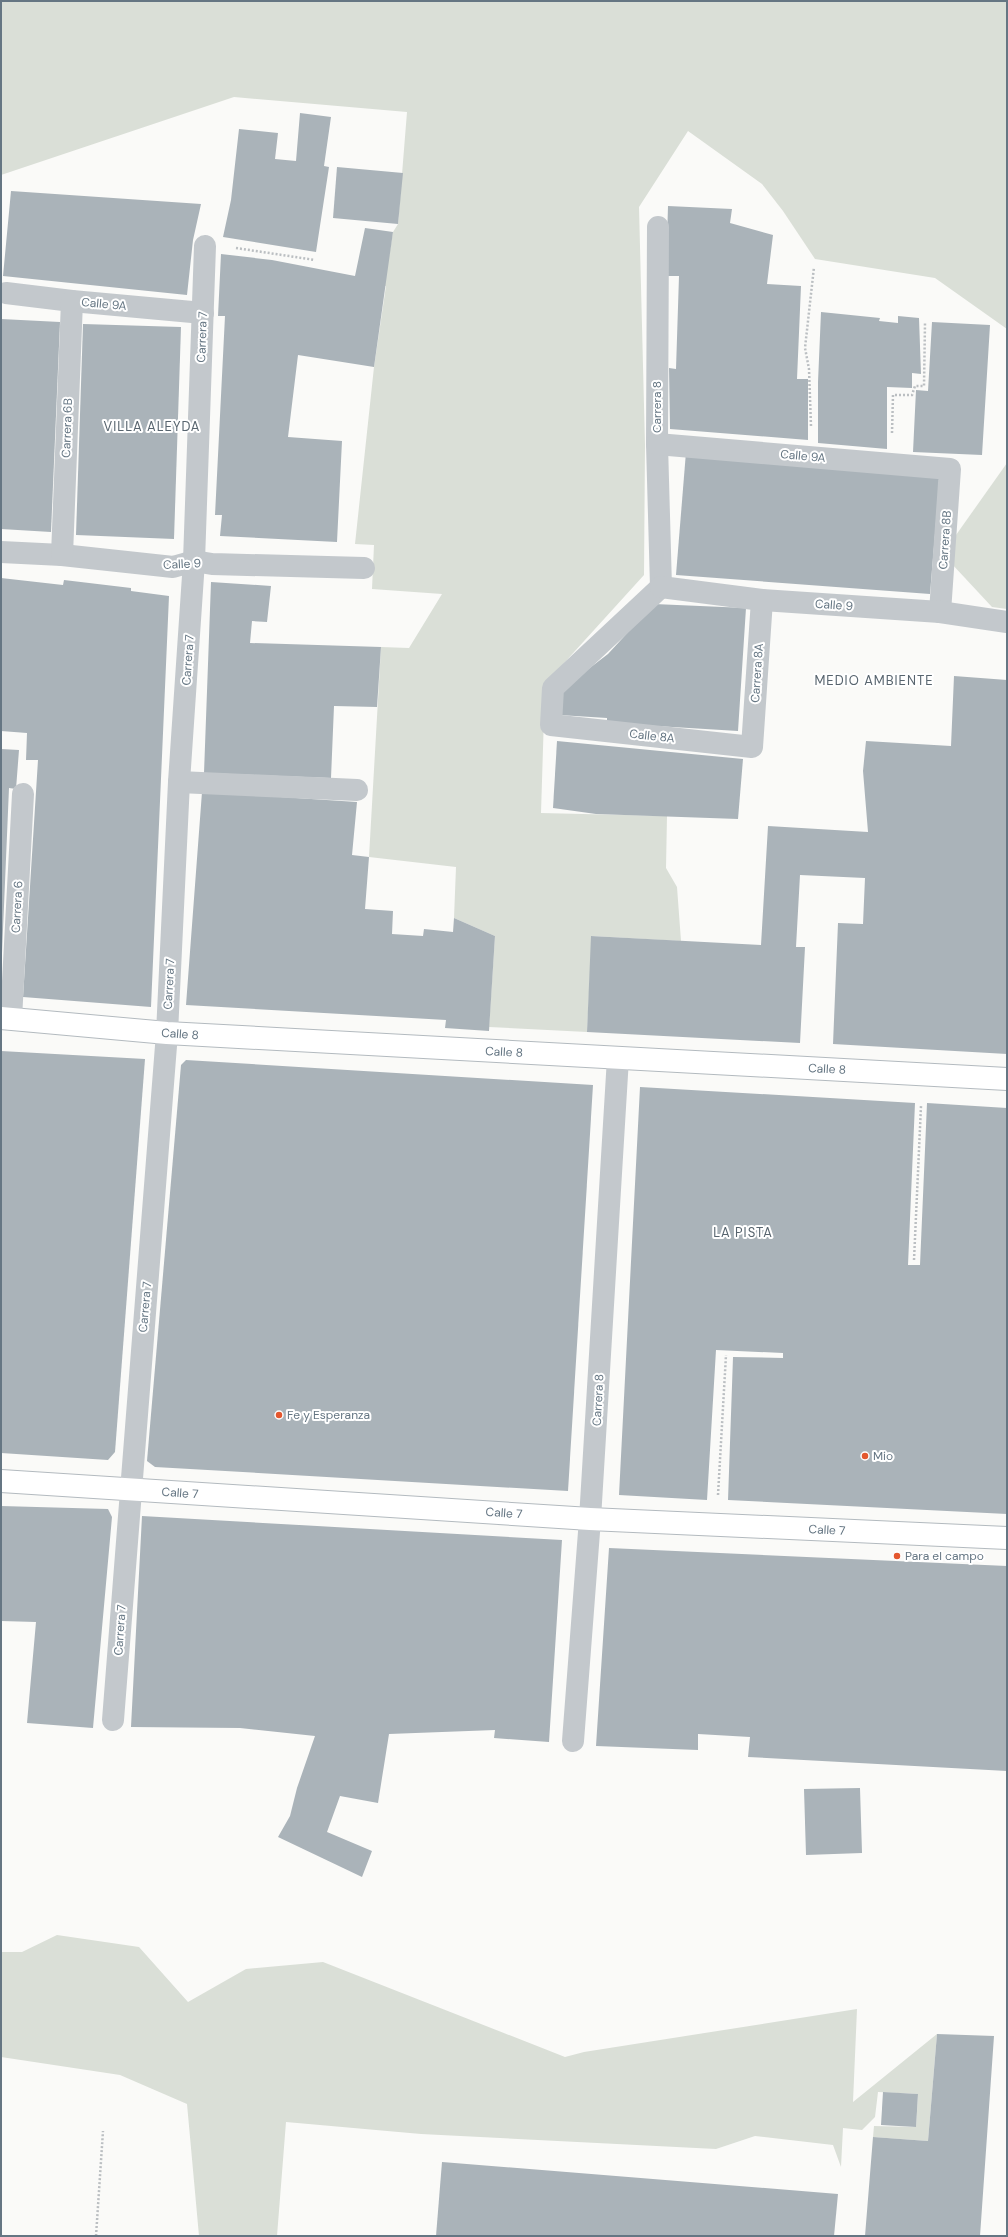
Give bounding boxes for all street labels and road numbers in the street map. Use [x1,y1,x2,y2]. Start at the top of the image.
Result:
street label: Calle 9A [81,294,127,314]
street label: Carrera 7 [193,311,211,363]
street label: Carrera 8 [649,381,665,433]
street label: Carrera 6B [58,398,76,458]
street label: Calle 9A [780,446,826,466]
street label: Carrera 8B [935,510,955,570]
street label: Calle 9 [163,555,201,573]
street label: Calle 9 [814,596,854,614]
street label: Carrera 7 [178,634,198,686]
street label: Carrera 8A [747,643,767,703]
street label: Calle 8A [629,726,675,746]
street label: Carrera 6 [8,880,26,934]
street label: Carrera 7 [160,958,178,1010]
street label: Calle 8 [161,1025,199,1043]
street label: Calle 8 [485,1043,523,1061]
street label: Calle 8 [808,1060,846,1078]
street label: Carrera 7 [135,1281,155,1333]
street label: Carrera 8 [589,1374,607,1426]
street label: Calle 7 [161,1484,199,1502]
street label: Calle 7 [485,1504,523,1522]
street label: Calle 7 [808,1521,846,1539]
street label: Carrera 7 [110,1604,130,1656]

